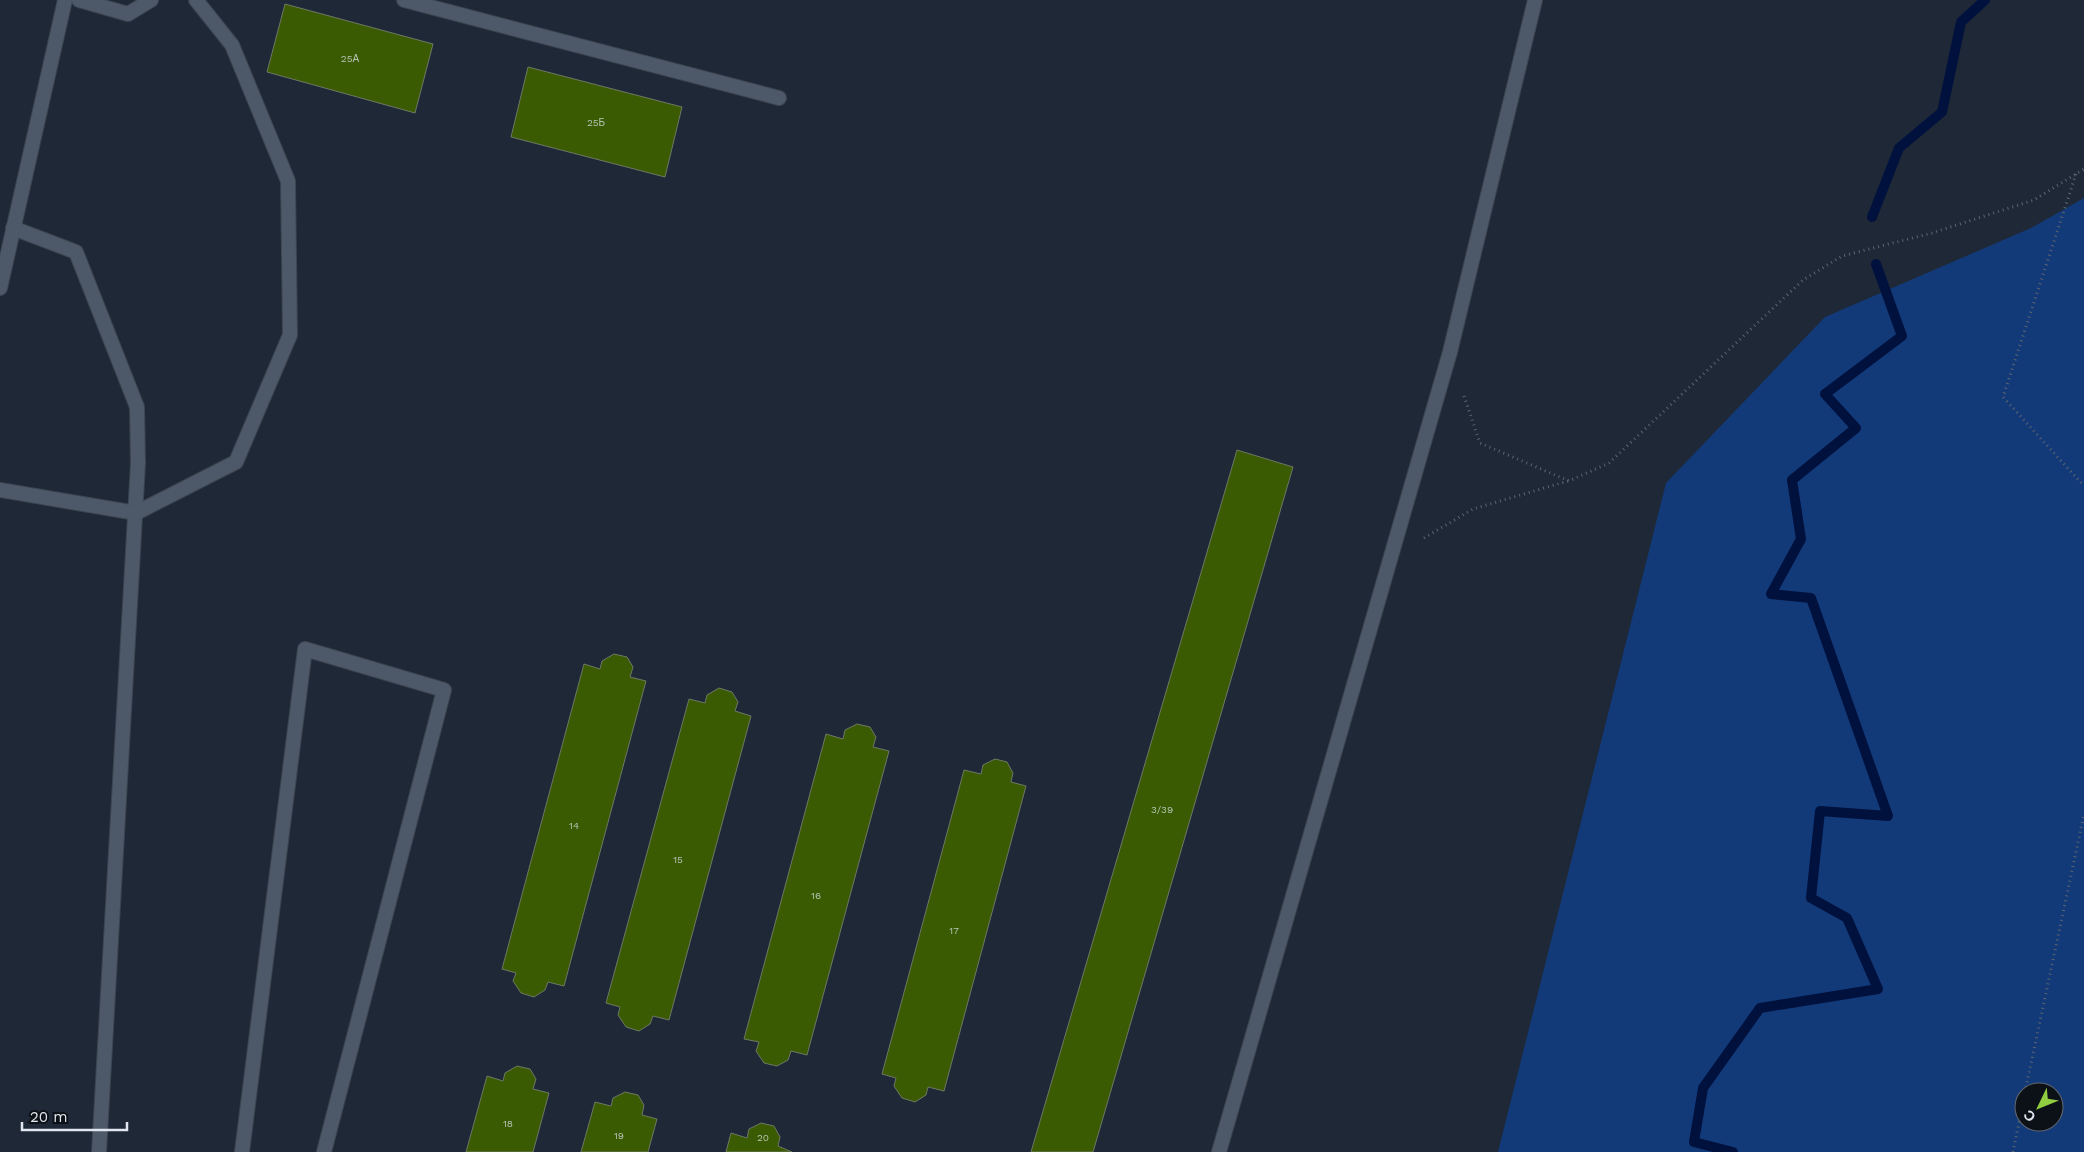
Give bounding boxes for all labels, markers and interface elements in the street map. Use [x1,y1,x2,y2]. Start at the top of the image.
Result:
house number: 25А [341,53,359,64]
house number: 25Б [587,117,606,128]
house number: 3/39 [1151,804,1173,815]
house number: 14 [569,820,579,831]
house number: 15 [673,854,683,865]
house number: 16 [811,890,821,901]
house number: 17 [949,925,959,936]
north arrow [2014,1082,2064,1132]
scale bar [22,1100,128,1132]
text: С [2020,1107,2039,1125]
text: 20 m [30,1108,68,1126]
house number: 18 [503,1118,513,1129]
house number: 19 [614,1130,624,1141]
house number: 20 [757,1132,769,1143]

